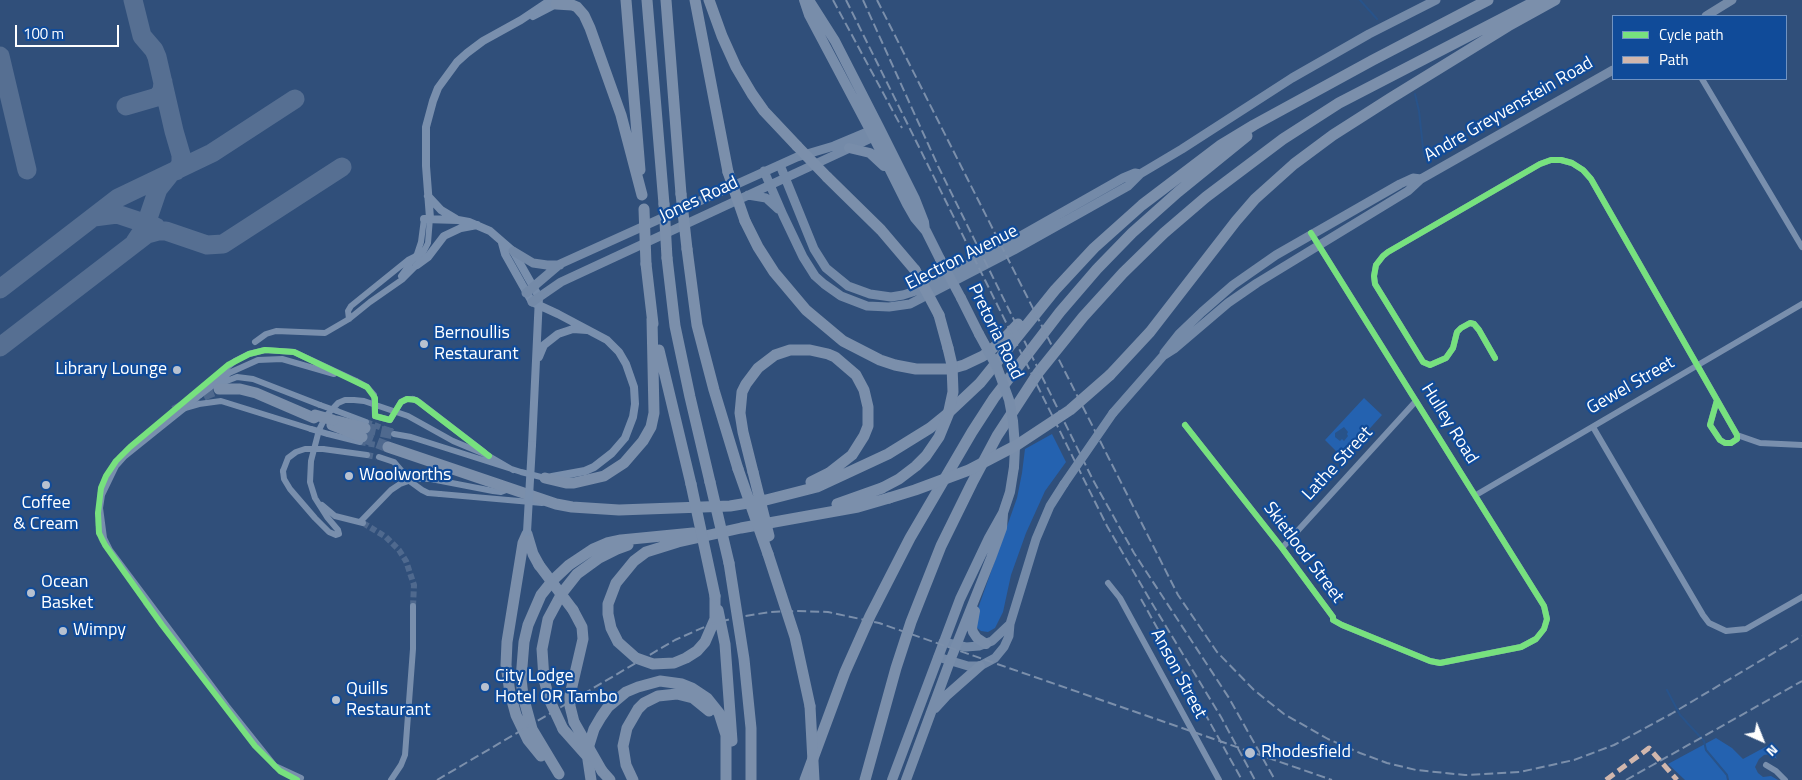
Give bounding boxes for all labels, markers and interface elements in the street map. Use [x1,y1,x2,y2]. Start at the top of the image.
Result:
scale bar [18,15,121,47]
legend [1612,15,1787,80]
text: 100 m [23,22,64,45]
text: Cycle path [1659,23,1724,46]
text: Path [1659,48,1689,71]
street label: Andre Greyvenstein Road [1421,53,1597,167]
street label: Jones Road [656,172,742,228]
street label: Electron Avenue [902,220,1022,296]
street label: Pretoria Road [963,281,1027,383]
place label: Bernoullis Restaurant [434,323,518,366]
marker: Bernoullis Restaurant [418,338,430,350]
street label: Gewel Street [1583,352,1679,420]
place label: Library Lounge [55,359,167,381]
marker: Library Lounge [171,364,183,376]
street label: Hulley Road [1416,380,1482,468]
street label: Lathe Street [1298,423,1378,505]
place label: Woolworths [359,465,451,487]
marker: Woolworths [343,470,355,482]
marker: Coffee & Cream [40,479,52,491]
place label: Coffee & Cream [13,493,79,536]
street label: Skietlood Street [1258,498,1348,608]
place label: Ocean Basket [41,572,93,614]
marker: Ocean Basket [25,587,37,599]
place label: Wimpy [73,620,126,642]
marker: Wimpy [57,625,69,637]
street label: Anson Street [1145,626,1211,722]
place label: City Lodge Hotel OR Tambo [495,666,618,709]
place label: Quills Restaurant [346,679,430,722]
marker: City Lodge Hotel OR Tambo [479,681,491,693]
marker: Quills Restaurant [330,694,342,706]
north arrow [1737,715,1787,765]
text: N [1762,740,1784,762]
place label: Rhodesfield [1261,742,1351,764]
marker: Rhodesfield [1243,746,1257,760]

